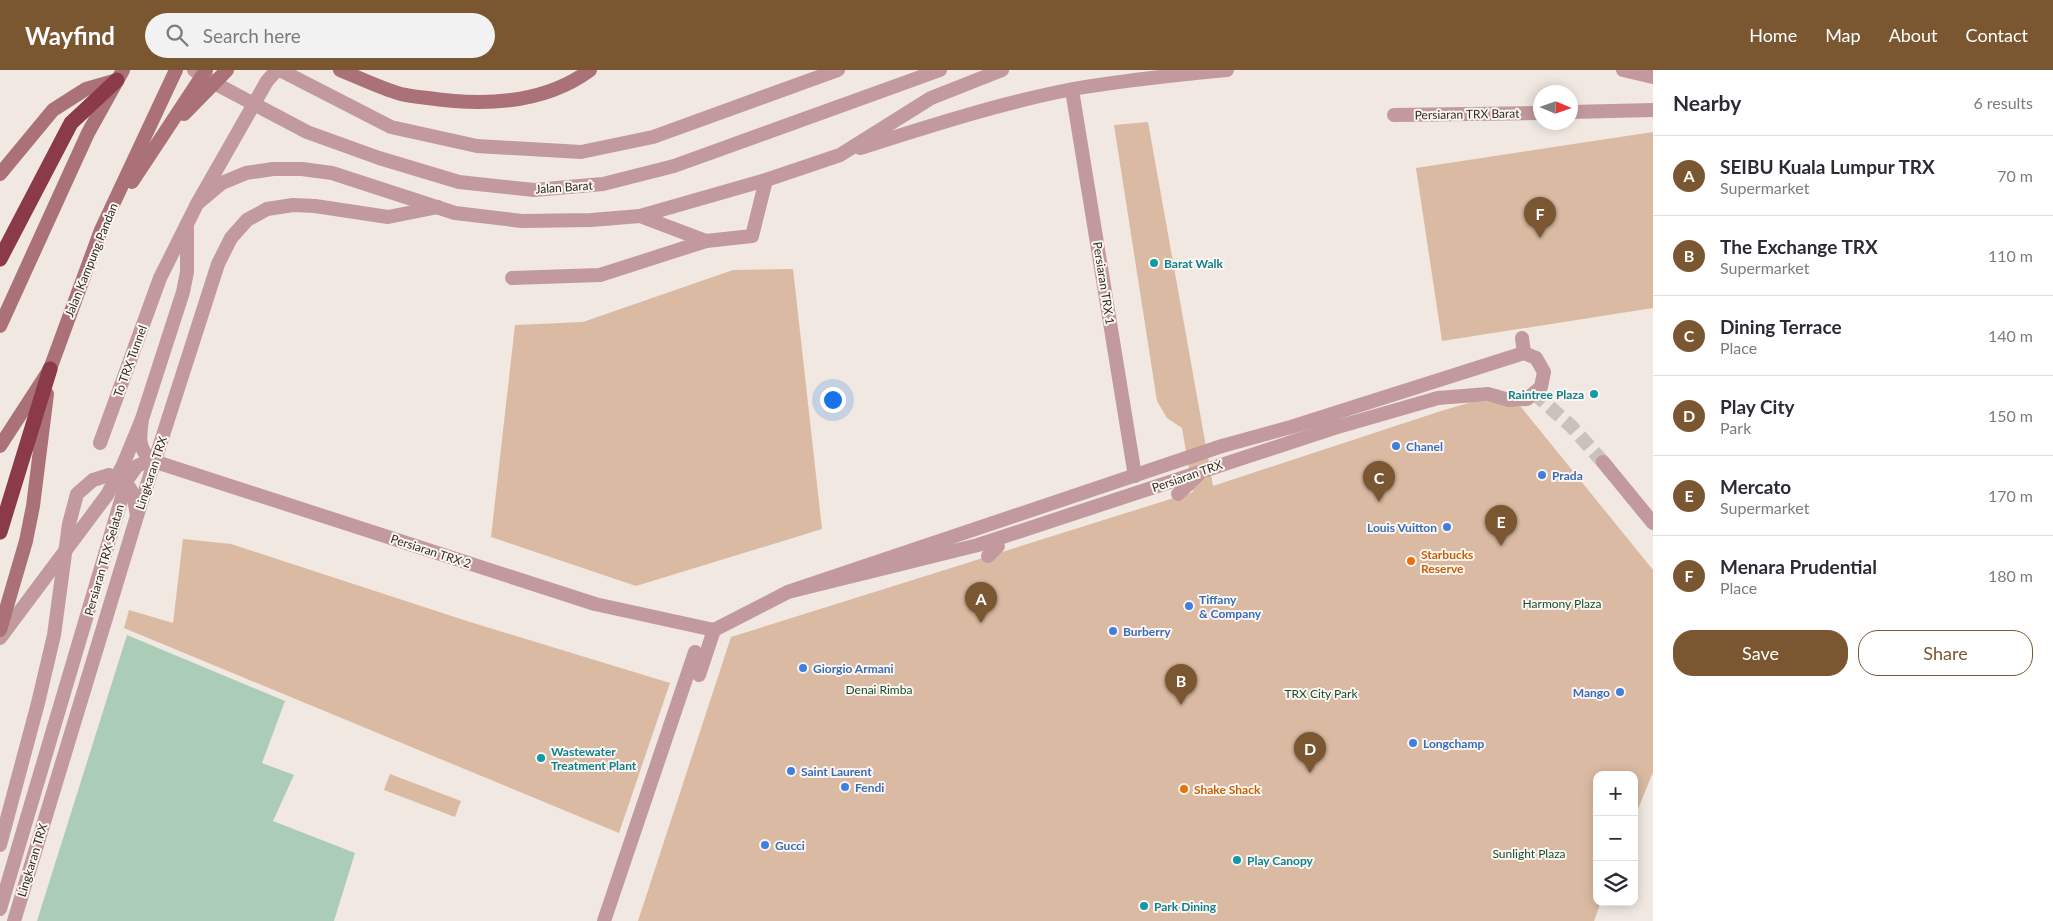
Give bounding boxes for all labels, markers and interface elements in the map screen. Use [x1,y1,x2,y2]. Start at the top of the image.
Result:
search box [145,13,495,58]
text: Wayfind [25,21,115,50]
icon: search [163,21,191,49]
text: Search here [203,24,301,47]
text: Home [1749,24,1797,46]
text: Map [1825,24,1861,46]
text: About [1889,24,1938,46]
text: Contact [1966,24,2028,46]
north arrow [1533,85,1578,130]
text: Nearby [1673,90,1741,115]
text: 6 results [1973,93,2033,112]
street label: Persiaran TRX Barat [1414,106,1520,122]
text: SEIBU Kuala Lumpur TRX [1720,155,1935,178]
text: A [1683,166,1695,185]
text: 70 m [1997,166,2033,185]
street label: Jalan Barat [535,177,594,196]
text: Supermarket [1720,178,1809,197]
pin: F [1524,197,1556,238]
street label: Jalan Kampung Pandan [61,201,121,319]
text: The Exchange TRX [1720,235,1878,258]
street label: Persiaran TRX 1 [1090,241,1118,326]
text: B [1684,246,1694,265]
text: 110 m [1988,246,2033,265]
place label: Barat Walk [1164,256,1224,271]
marker: Barat Walk [1148,257,1160,269]
text: Supermarket [1720,258,1809,277]
text: Dining Terrace [1720,315,1842,338]
street label: To TRX Tunnel [110,323,150,399]
text: C [1684,326,1694,345]
text: 140 m [1988,326,2033,345]
text: Place [1720,338,1757,357]
your location [820,387,846,413]
place label: Raintree Plaza [1508,387,1584,402]
marker: Raintree Plaza [1588,388,1600,400]
text: Play City [1720,395,1794,418]
text: D [1683,406,1695,425]
text: 150 m [1988,406,2033,425]
text: Park [1720,418,1751,437]
street label: Lingkaran TRX [132,434,170,511]
place label: Chanel [1406,439,1443,454]
marker: Chanel [1390,440,1402,452]
street label: Persiaran TRX [1150,457,1224,495]
pin: C [1363,461,1395,502]
place label: Prada [1552,468,1583,483]
marker: Prada [1536,469,1548,481]
text: Mercato [1720,475,1791,498]
text: E [1684,486,1694,505]
text: 170 m [1988,486,2033,505]
text: Supermarket [1720,498,1809,517]
street label: Persiaran TRX Selatan [81,503,127,617]
pin: E [1485,505,1517,546]
place label: Louis Vuitton [1367,520,1437,535]
marker: Louis Vuitton [1441,521,1453,533]
street label: Persiaran TRX 2 [389,531,473,571]
place label: Starbucks Reserve [1421,547,1473,576]
marker: Starbucks Reserve [1405,555,1417,567]
text: Menara Prudential [1720,555,1877,578]
text: F [1684,566,1694,585]
text: 180 m [1988,566,2033,585]
text: Place [1720,578,1757,597]
pin: A [965,582,997,623]
place label: Tiffany & Company [1199,592,1262,621]
park label: Harmony Plaza [1523,596,1601,611]
marker: Tiffany & Company [1183,600,1195,612]
place label: Burberry [1123,624,1171,639]
marker: Burberry [1107,625,1119,637]
button: Save [1673,630,1848,676]
button: Share [1858,630,2033,676]
place label: Giorgio Armani [813,661,894,676]
marker: Giorgio Armani [797,662,809,674]
pin: B [1165,664,1197,705]
park label: Denai Rimba [846,682,912,697]
place label: Mango [1573,685,1610,700]
park label: TRX City Park [1284,686,1358,701]
marker: Mango [1614,686,1626,698]
pin: D [1294,732,1326,773]
place label: Longchamp [1423,736,1485,751]
marker: Longchamp [1407,737,1419,749]
place label: Wastewater Treatment Plant [551,744,637,773]
marker: Wastewater Treatment Plant [535,752,547,764]
place label: Saint Laurent [801,764,872,779]
marker: Saint Laurent [785,765,797,777]
map controls [1593,771,1638,906]
button: + [1593,771,1638,816]
place label: Fendi [855,780,884,795]
marker: Fendi [839,781,851,793]
place label: Shake Shack [1194,782,1261,797]
marker: Shake Shack [1178,783,1190,795]
button: − [1593,816,1638,861]
street label: Lingkaran TRX [14,821,50,899]
place label: Gucci [775,838,805,853]
marker: Gucci [759,839,771,851]
park label: Sunlight Plaza [1492,846,1566,861]
place label: Play Canopy [1247,853,1314,868]
marker: Play Canopy [1231,854,1243,866]
button: layers [1593,861,1638,906]
place label: Park Dining [1154,899,1217,914]
marker: Park Dining [1138,900,1150,912]

